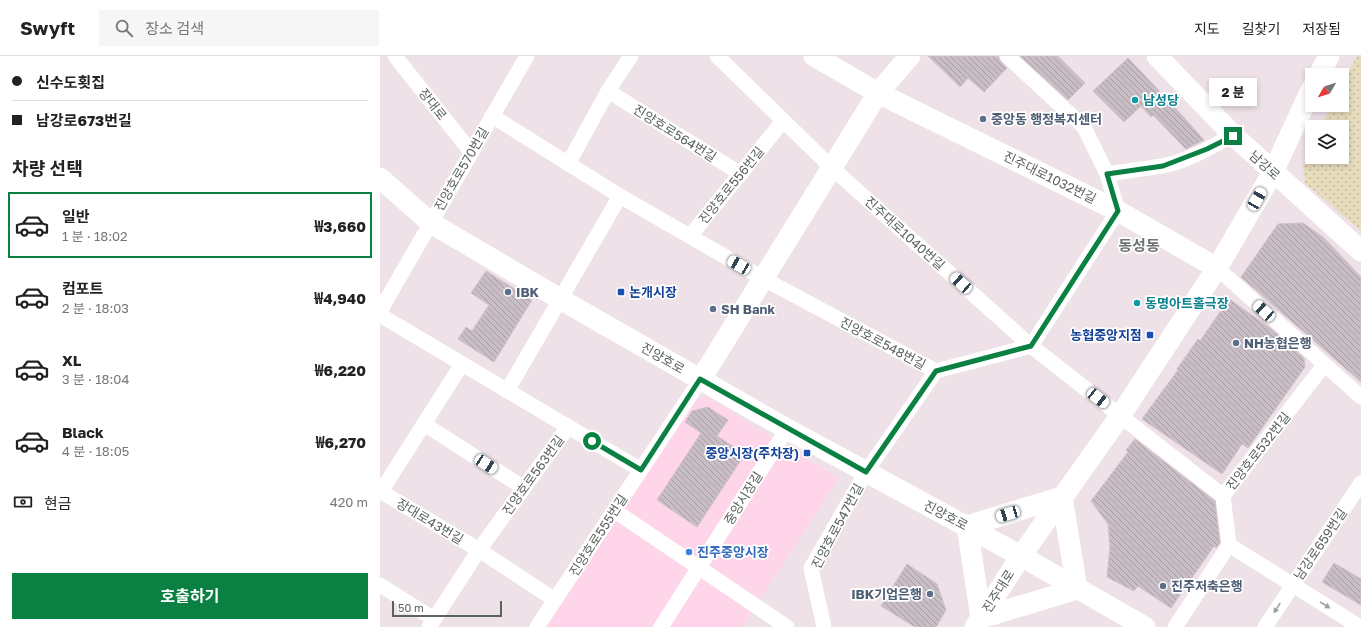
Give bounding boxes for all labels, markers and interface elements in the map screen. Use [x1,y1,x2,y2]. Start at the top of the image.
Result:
search box [99,10,379,46]
text: Swyft [20,16,75,39]
icon: search [113,17,135,39]
text: 장소 검색 [145,19,204,37]
text: 지도 [1194,20,1220,37]
text: 길찾기 [1242,20,1280,37]
text: 저장됨 [1302,20,1341,37]
north arrow [1305,68,1349,112]
map controls [1305,68,1349,164]
text: 신수도횟집 [36,73,105,91]
callout: 2 분 [1209,78,1257,106]
text: 2 분 [1221,84,1245,100]
street label: 장대로 [416,85,450,123]
place label: 남성당 [1143,92,1179,108]
marker: 남성당 [1130,95,1140,105]
street label: 진양호로564번길 [630,101,720,165]
text: 남강로673번길 [36,111,132,129]
place label: 중앙동 행정복지센터 [991,111,1102,127]
marker: 중앙동 행정복지센터 [978,114,988,124]
button: layers [1305,120,1349,164]
street label: 진양호로570번길 [431,124,491,214]
route end [1224,127,1242,145]
street label: 진양호로556번길 [695,143,767,227]
street label: 남강로 [1246,147,1284,183]
street label: 진주대로1032번길 [1001,148,1099,206]
text: 차량 선택 [12,157,83,179]
car [1246,186,1268,212]
street label: 진주대로1040번길 [862,193,948,273]
icon: car [14,207,50,243]
text: 일반 [62,207,90,225]
text: ₩3,660 [314,217,366,235]
text: 1 분 · 18:02 [62,228,128,244]
district label: 동성동 [1118,236,1160,254]
car [726,254,752,276]
car [948,271,974,295]
icon: car [14,279,50,315]
text: 컴포트 [62,279,103,297]
place label: IBK [516,284,540,300]
place label: 논개시장 [629,284,677,300]
marker: IBK [503,287,513,297]
marker: 논개시장 [616,287,626,297]
text: ₩4,940 [314,289,366,307]
place label: 동명아트홀극장 [1145,295,1229,311]
marker: 동명아트홀극장 [1132,298,1142,308]
car [1251,299,1277,323]
text: 2 분 · 18:03 [62,300,129,316]
place label: SH Bank [721,301,775,317]
marker: SH Bank [708,304,718,314]
street label: 진양호로548번길 [837,314,929,372]
place label: 농협중앙지점 [1070,327,1142,343]
marker: 농협중앙지점 [1145,330,1155,340]
place label: NH농협은행 [1244,335,1312,351]
marker: NH농협은행 [1231,338,1241,348]
street label: 진양호로 [638,339,688,377]
icon: car [14,351,50,387]
text: XL [62,351,81,369]
text: ₩6,220 [315,361,366,379]
text: 3 분 · 18:04 [62,371,129,387]
car [1085,386,1111,410]
street label: 진양호로532번길 [1223,409,1293,493]
icon: car [14,423,50,459]
text: Black [62,423,104,441]
street label: 진양호로563번길 [499,432,567,518]
route start [583,432,601,450]
text: ₩6,270 [316,433,366,451]
text: 4 분 · 18:05 [62,443,129,459]
place label: 중앙시장(주차장) [705,445,799,461]
marker: 중앙시장(주차장) [802,448,812,458]
car [473,452,499,476]
street label: 중앙시장길 [720,468,766,528]
street label: 진양호로547번길 [808,481,866,571]
icon: cash [12,491,34,513]
street label: 진양호로555번길 [566,491,630,579]
text: 현금 [44,494,72,512]
text: 420 m [330,494,368,510]
street label: 장대로43번길 [394,495,466,547]
street label: 진양호로 [921,497,971,533]
car [995,505,1021,523]
street label: 남강로659번길 [1290,505,1350,583]
place label: 진주중앙시장 [697,544,769,560]
marker: 진주중앙시장 [684,547,694,557]
street label: 진주대로 [979,566,1017,616]
button: 호출하기 [12,573,368,619]
place label: 진주저축은행 [1171,578,1243,594]
marker: 진주저축은행 [1158,581,1168,591]
place label: IBK기업은행 [851,586,922,602]
marker: IBK기업은행 [925,589,935,599]
scale bar [392,599,502,618]
text: 50 m [398,601,424,614]
one-way arrow [1320,601,1330,609]
one-way arrow [1273,603,1281,613]

